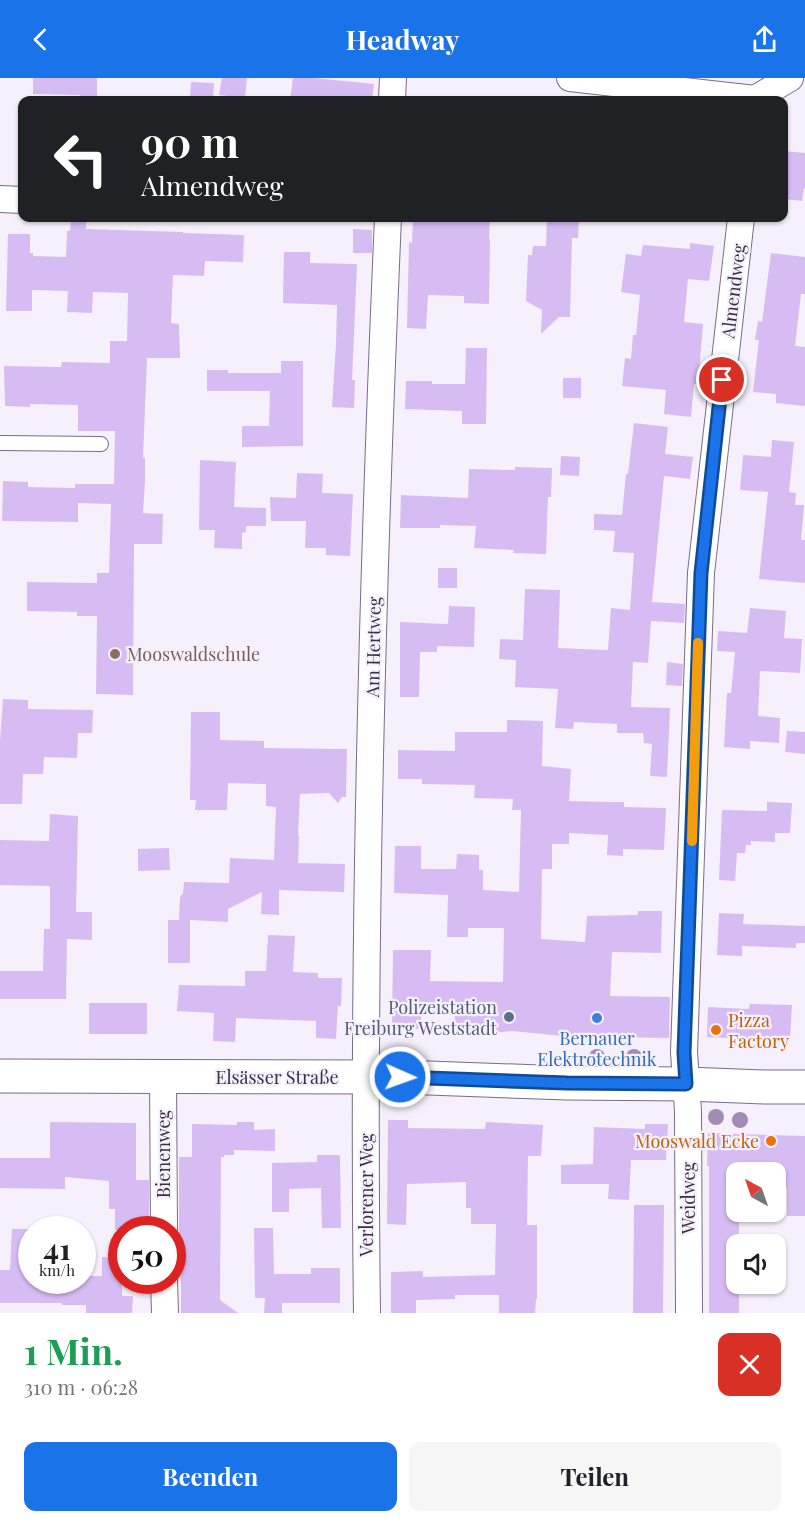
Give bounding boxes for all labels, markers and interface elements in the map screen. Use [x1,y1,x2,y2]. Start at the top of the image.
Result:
text: Headway [346,21,459,57]
icon: back [24,23,57,56]
icon: share [748,23,781,56]
text: 90 m [141,113,239,169]
icon: left [42,120,120,198]
text: Almendweg [141,167,284,203]
street label: Almendweg [715,242,751,341]
pin [696,354,747,405]
icon: arrive [705,363,738,396]
street label: Am Hertweg [360,596,386,699]
place label: Mooswaldschule [127,642,260,666]
marker: Mooswaldschule [108,647,122,661]
place label: Polizeistation Freiburg Weststadt [344,995,498,1040]
place label: Pizza Factory [728,1008,789,1053]
marker: Polizeistation Freiburg Weststadt [502,1010,516,1024]
marker: Bernauer Elektrotechnik [590,1011,604,1025]
marker: Pizza Factory [709,1023,723,1037]
place label: Bernauer Elektrotechnik [537,1026,657,1071]
position arrow [368,1045,432,1109]
street label: Elsässer Straße [215,1065,339,1089]
street label: Bienenweg [151,1109,175,1198]
place label: Mooswald Ecke [635,1129,759,1153]
street label: Verlorener Weg [354,1133,378,1258]
marker: Mooswald Ecke [764,1134,778,1148]
street label: Weidweg [676,1161,700,1235]
north arrow [726,1162,786,1222]
map controls [726,1162,786,1294]
speed limit sign: 50 [108,1216,186,1294]
text: 41 [43,1228,71,1268]
button: sound [726,1234,786,1294]
text: km/h [39,1260,75,1280]
text: 1 Min. [24,1326,123,1374]
button: close [718,1333,781,1396]
text: 310 m · 06:28 [24,1373,138,1400]
button: Beenden [24,1442,397,1511]
button: Teilen [409,1442,781,1511]

